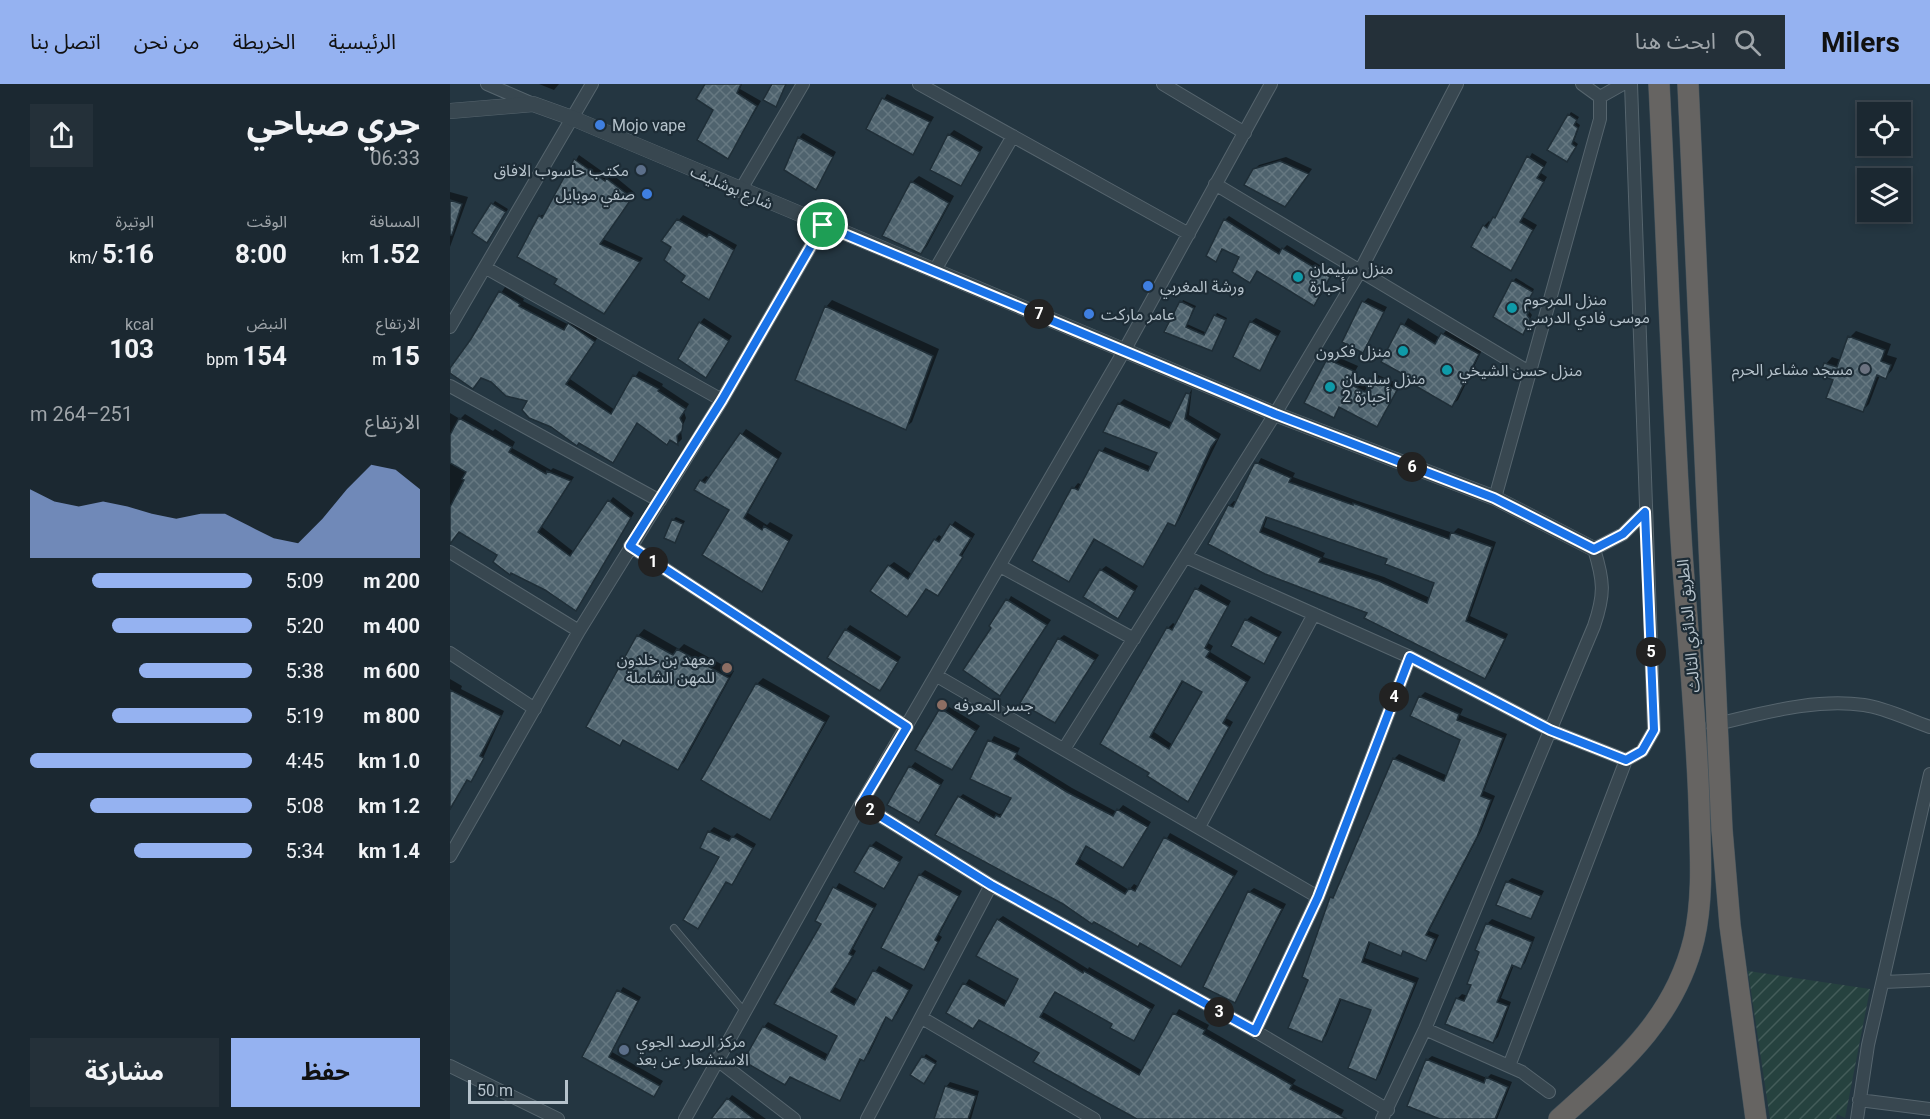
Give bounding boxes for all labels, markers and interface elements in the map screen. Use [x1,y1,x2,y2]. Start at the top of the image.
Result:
search box [1365,15,1785,69]
icon: search [1731,26,1764,59]
text: Milers [1821,26,1900,59]
text: ابحث هنا [1635,29,1716,54]
text: اتصل بنا [30,30,101,54]
text: من نحن [134,30,200,54]
text: الخريطة [233,30,296,54]
text: الرئيسية [329,30,396,54]
map controls [1857,102,1911,222]
button: locate [1857,102,1911,156]
button: share [30,104,93,167]
text: جري صباحي [247,104,420,143]
place label: Mojo vape [612,116,686,135]
marker: Mojo vape [593,118,607,132]
text: 06:33 [370,146,420,170]
place label: مكتب حاسوب الافاق [494,161,629,180]
street label: شارع بوشليف [686,162,776,216]
marker: مكتب حاسوب الافاق [634,163,648,177]
button: layers [1857,168,1911,222]
place label: صفي موبايل [556,185,635,207]
marker: صفي موبايل [640,187,654,201]
pin [797,199,848,250]
icon: arrive [806,208,839,241]
text: الوتيرة [116,212,154,231]
text: الوقت [247,212,287,231]
text: المسافة [370,212,420,231]
text: 5:16 [102,239,154,269]
text: 8:00 [235,239,287,269]
text: 1.52 [368,239,420,269]
text: /km [69,248,102,267]
text: km [342,248,368,267]
place label: منزل سليمان أحبارة [1310,259,1394,296]
marker: منزل سليمان أحبارة [1291,270,1305,284]
place label: ورشة المغربي [1160,277,1244,299]
marker: ورشة المغربي [1141,279,1155,293]
place label: منزل المرحوم موسى فادي الدرسي [1524,290,1650,330]
pin: 7 [1024,299,1054,329]
marker: منزل المرحوم موسى فادي الدرسي [1505,301,1519,315]
text: 7 [1034,304,1044,323]
place label: عامر ماركت [1101,305,1175,324]
marker: عامر ماركت [1082,307,1096,321]
text: النبض [246,314,287,333]
text: الارتفاع [376,314,420,333]
text: kcal [125,315,154,334]
text: 103 [109,334,154,364]
text: 154 [242,341,287,371]
text: 15 [390,341,420,371]
place label: منزل فكرون [1316,342,1391,362]
marker: منزل فكرون [1396,344,1410,358]
text: bpm [206,350,242,369]
text: m [372,350,390,369]
place label: مسجد مشاعر الحرم [1732,360,1853,382]
place label: منزل حسن الشيخي [1459,361,1583,383]
marker: مسجد مشاعر الحرم [1858,362,1872,376]
marker: منزل حسن الشيخي [1440,363,1454,377]
place label: منزل سليمان أحبارة 2 [1342,369,1426,406]
marker: منزل سليمان أحبارة 2 [1323,380,1337,394]
text: 251–264 m [30,402,133,426]
text: الارتفاع [365,410,420,434]
pin: 6 [1397,452,1427,482]
text: 6 [1407,457,1417,476]
pin: 1 [638,547,668,577]
text: 1 [648,552,658,571]
street label: الطريق الدائري الثالث [1673,558,1707,694]
text: 5:09 [285,569,324,593]
text: 200 m [363,569,420,593]
text: 5:20 [285,614,324,638]
text: 400 m [363,614,420,638]
pin: 5 [1636,637,1666,667]
text: 5 [1646,642,1656,661]
place label: معهد بن خلدون للمهن الشاملة [617,650,715,687]
text: 5:38 [285,659,324,683]
text: 600 m [363,659,420,683]
marker: معهد بن خلدون للمهن الشاملة [720,661,734,675]
pin: 4 [1379,682,1409,712]
text: 4 [1389,687,1399,706]
place label: جسر المعرفه [954,696,1034,715]
marker: جسر المعرفه [935,698,949,712]
text: 5:19 [285,704,324,728]
text: 800 m [363,704,420,728]
text: 4:45 [285,749,324,773]
text: 1.0 km [358,749,420,773]
text: 5:08 [285,794,324,818]
text: 1.2 km [358,794,420,818]
pin: 2 [855,795,885,825]
text: 2 [865,800,875,819]
text: 5:34 [285,839,324,863]
text: 1.4 km [358,839,420,863]
pin: 3 [1204,997,1234,1027]
text: 3 [1214,1002,1224,1021]
place label: مركز الرصد الجوي الاستشعار عن بعد [636,1032,749,1069]
button: مشاركة [30,1038,219,1107]
button: حفظ [231,1038,420,1107]
marker: مركز الرصد الجوي الاستشعار عن بعد [617,1043,631,1057]
scale bar [468,1077,568,1104]
text: 50 m [477,1081,513,1100]

